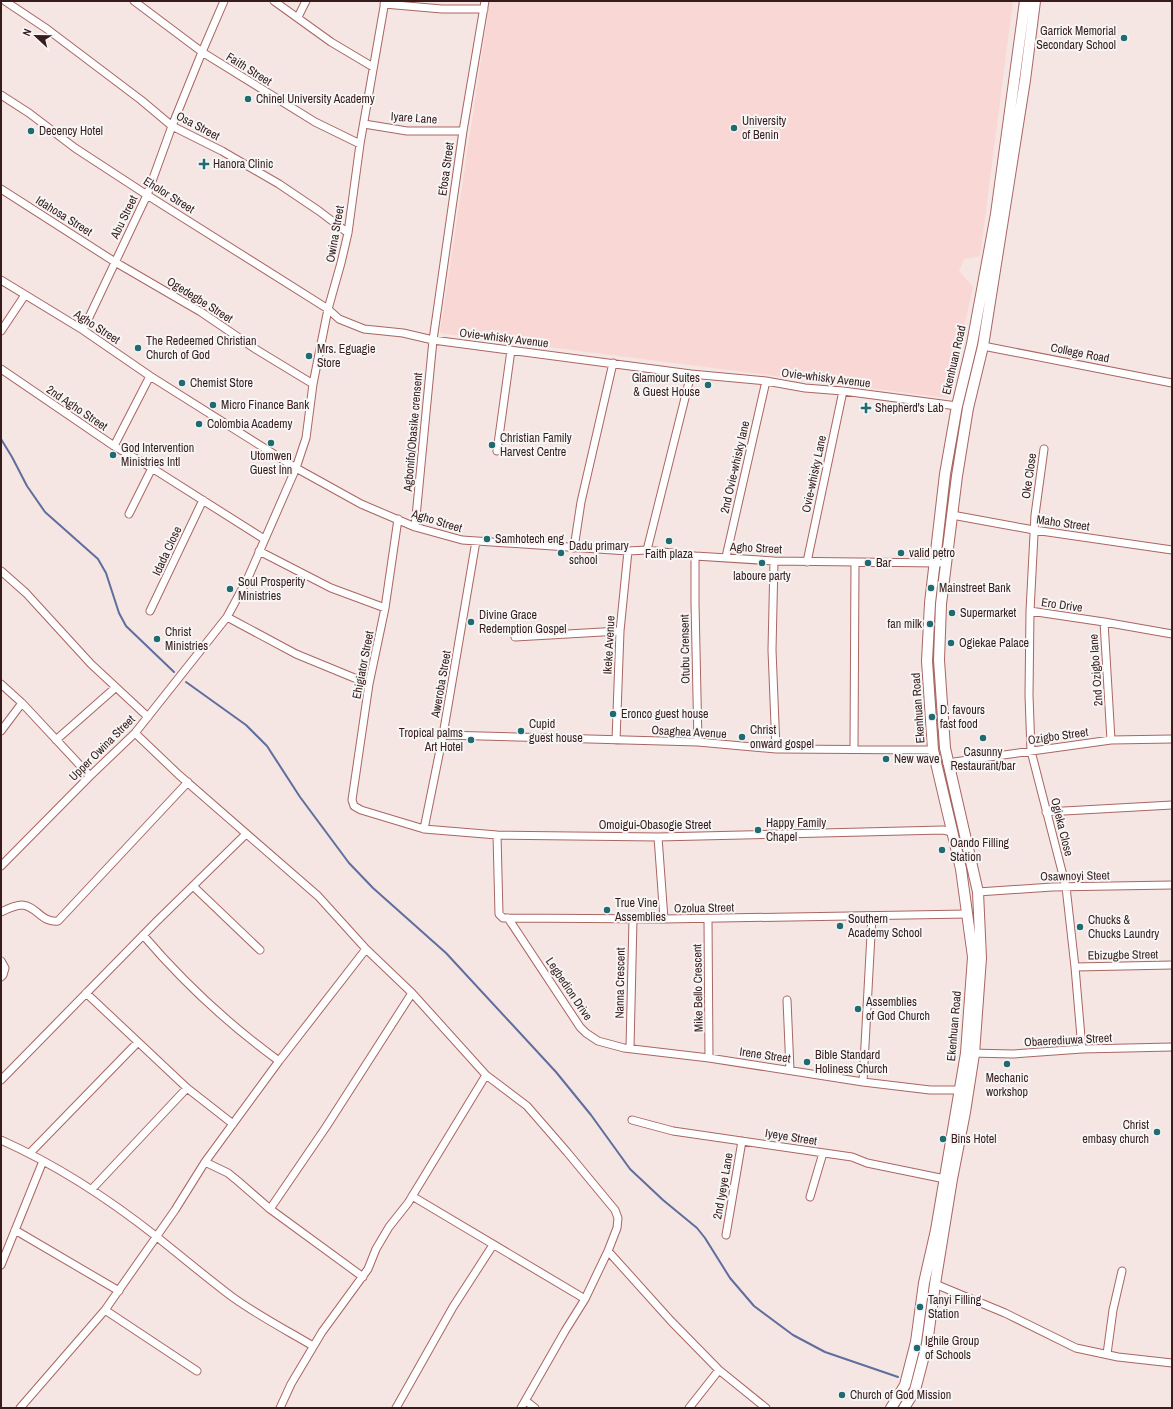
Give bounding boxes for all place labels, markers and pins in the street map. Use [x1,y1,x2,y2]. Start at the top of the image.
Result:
place label: Garrick Memorial Secondary School [1036,23,1116,53]
marker: Garrick Memorial Secondary School [1119,33,1129,43]
place label: Chinel University Academy [256,91,375,107]
marker: Chinel University Academy [243,94,253,104]
place label: University of Benin [742,113,786,143]
place label: Decency Hotel [39,123,103,139]
marker: University of Benin [729,123,739,133]
marker: Decency Hotel [26,126,36,136]
place label: Hanora Clinic [213,156,273,172]
marker: Hanora Clinic [198,158,210,170]
place label: The Redeemed Christian Church of God [146,333,257,363]
place label: Mrs. Eguagie Store [317,341,376,371]
marker: The Redeemed Christian Church of God [133,343,143,353]
marker: Mrs. Eguagie Store [304,351,314,361]
place label: Glamour Suites & Guest House [632,370,700,400]
place label: Chemist Store [190,375,253,391]
marker: Chemist Store [177,378,187,388]
marker: Glamour Suites & Guest House [703,380,713,390]
place label: Micro Finance Bank [221,397,309,413]
marker: Micro Finance Bank [208,400,218,410]
place label: Shepherd's Lab [875,400,944,416]
marker: Shepherd's Lab [860,402,872,414]
place label: Colombia Academy [207,416,292,432]
marker: Colombia Academy [194,419,204,429]
place label: Christian Family Harvest Centre [500,430,572,460]
marker: Utomwen Guest Inn [266,438,276,448]
place label: God Intervention Ministries Intl [121,440,194,470]
marker: Christian Family Harvest Centre [487,440,497,450]
place label: Utomwen Guest Inn [250,448,292,478]
marker: God Intervention Ministries Intl [108,450,118,460]
place label: Samhotech eng [495,531,564,547]
marker: Samhotech eng [482,534,492,544]
marker: Faith plaza [664,536,674,546]
place label: Dadu primary school [569,538,629,568]
place label: valid petro [909,545,955,561]
place label: Faith plaza [645,546,694,562]
marker: Dadu primary school [556,548,566,558]
marker: valid petro [896,548,906,558]
place label: Bar [876,555,892,571]
marker: laboure party [757,558,767,568]
marker: Bar [863,558,873,568]
place label: laboure party [733,568,791,584]
place label: Soul Prosperity Ministries [238,574,305,604]
place label: Mainstreet Bank [939,580,1011,596]
marker: Mainstreet Bank [926,583,936,593]
marker: Soul Prosperity Ministries [225,584,235,594]
place label: Supermarket [960,605,1017,621]
place label: Divine Grace Redemption Gospel [479,607,567,637]
marker: Supermarket [947,608,957,618]
place label: fan milk [888,616,922,632]
marker: Divine Grace Redemption Gospel [466,617,476,627]
marker: fan milk [925,619,935,629]
place label: Christ Ministries [165,624,208,654]
marker: Christ Ministries [152,634,162,644]
place label: Ogiekae Palace [959,635,1029,651]
marker: Ogiekae Palace [946,638,956,648]
place label: D. favours fast food [940,702,985,732]
place label: Eronco guest house [621,706,709,722]
marker: Eronco guest house [608,709,618,719]
marker: D. favours fast food [927,712,937,722]
place label: Cupid guest house [529,716,583,746]
place label: Christ onward gospel [750,722,814,752]
place label: Tropical palms Art Hotel [399,725,463,755]
marker: Cupid guest house [516,726,526,736]
marker: Christ onward gospel [737,732,747,742]
marker: Casunny Restaurant/bar [978,733,988,743]
marker: Tropical palms Art Hotel [466,735,476,745]
place label: Casunny Restaurant/bar [950,744,1016,774]
place label: New wave [894,751,939,767]
marker: New wave [881,754,891,764]
place label: Happy Family Chapel [766,815,826,845]
marker: Happy Family Chapel [753,825,763,835]
place label: Oando Filling Station [950,835,1010,865]
marker: Oando Filling Station [937,845,947,855]
place label: True Vine Assemblies [614,895,666,925]
marker: True Vine Assemblies [602,905,612,915]
place label: Southern Academy School [847,911,922,941]
place label: Chucks & Chucks Laundry [1088,912,1159,942]
marker: Southern Academy School [835,921,845,931]
marker: Chucks & Chucks Laundry [1075,922,1085,932]
place label: Assemblies of God Church [865,994,930,1024]
marker: Assemblies of God Church [853,1004,863,1014]
place label: Bible Standard Holiness Church [815,1047,888,1077]
marker: Bible Standard Holiness Church [802,1057,812,1067]
marker: Mechanic workshop [1002,1059,1012,1069]
place label: Mechanic workshop [986,1070,1028,1100]
place label: Christ embasy church [1082,1117,1149,1147]
marker: Christ embasy church [1152,1127,1162,1137]
place label: Bins Hotel [951,1131,996,1147]
marker: Bins Hotel [938,1134,948,1144]
place label: Tanyi Filling Station [928,1292,982,1322]
marker: Tanyi Filling Station [915,1302,925,1312]
place label: Ighile Group of Schools [925,1333,979,1363]
marker: Ighile Group of Schools [912,1343,922,1353]
place label: Church of God Mission [850,1387,951,1403]
marker: Church of God Mission [837,1390,847,1400]

